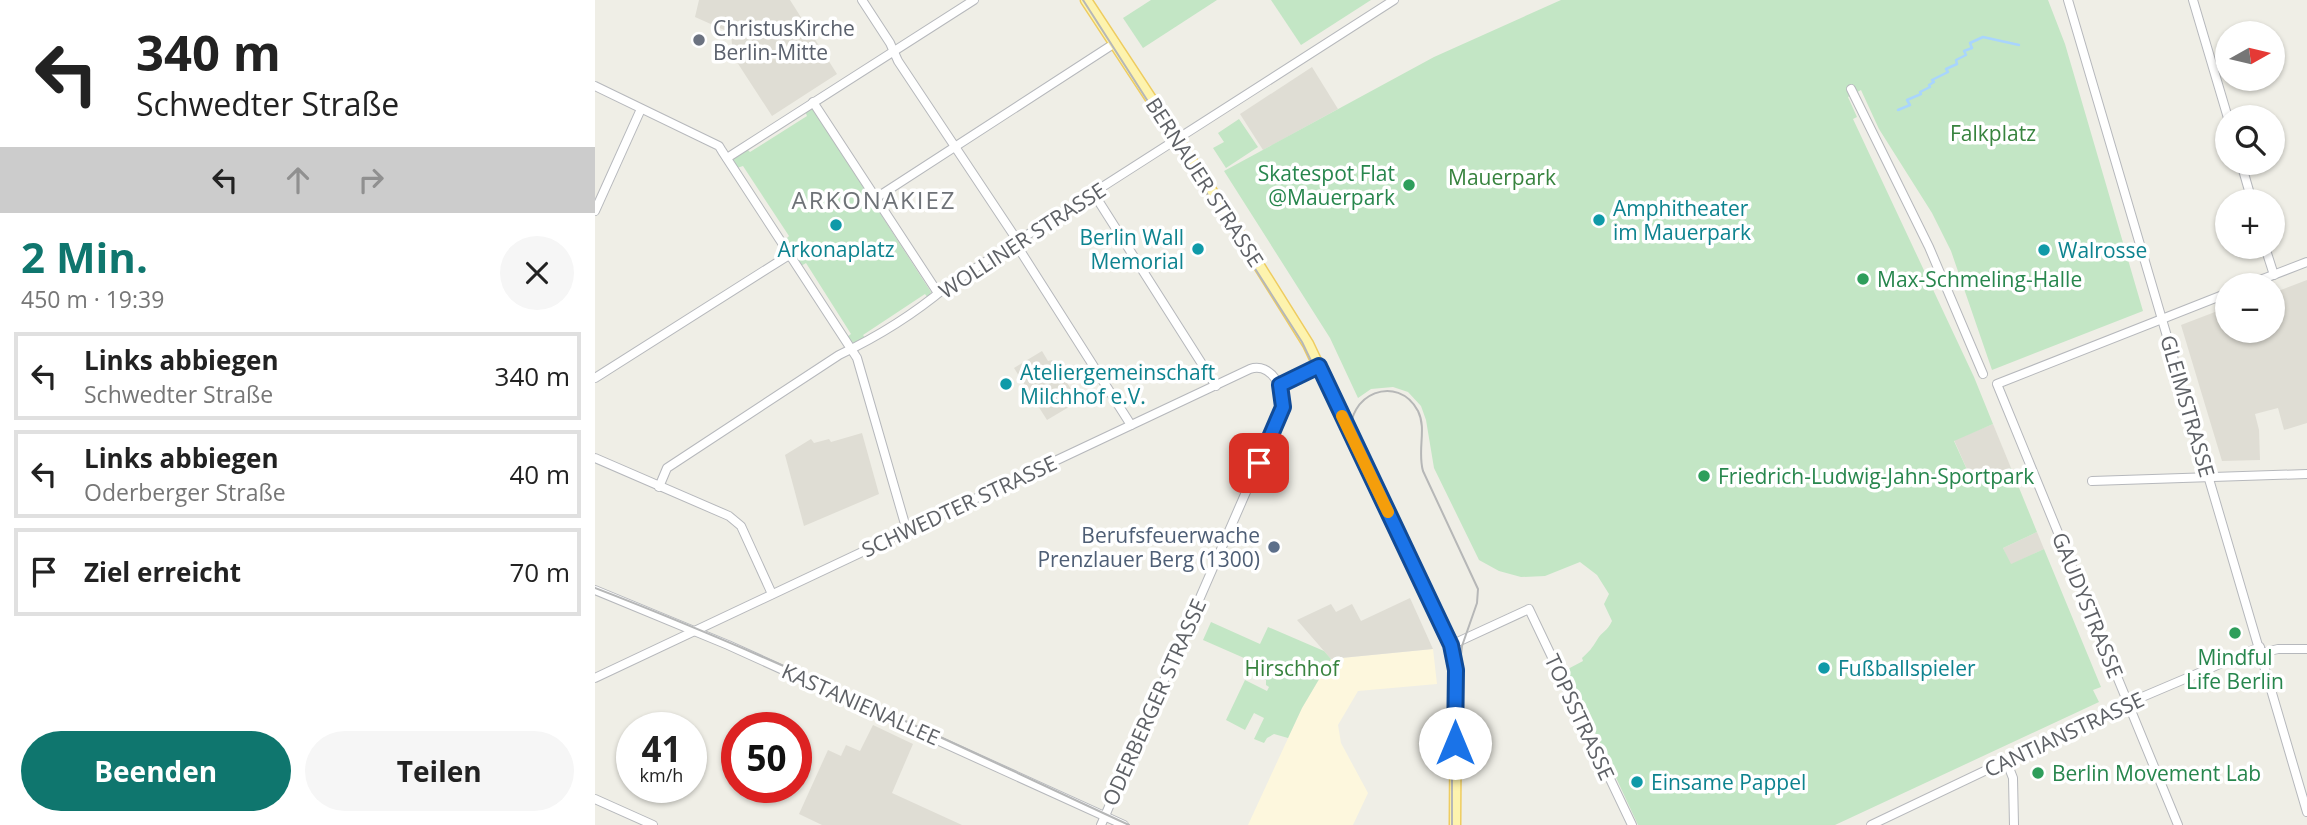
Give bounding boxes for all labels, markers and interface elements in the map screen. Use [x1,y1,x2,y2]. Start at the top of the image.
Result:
place label: ChristusKirche Berlin-Mitte [713,14,855,66]
text: 340 m [136,19,281,85]
north arrow [2215,21,2285,91]
map controls [2215,21,2285,343]
icon: left [21,28,112,119]
marker: ChristusKirche Berlin-Mitte [691,32,707,48]
text: Schwedter Straße [136,82,399,125]
street label: BERNAUER STRASSE [1140,92,1270,272]
button: search [2215,105,2285,175]
park label: Falkplatz [1950,119,2036,147]
place label: Skatespot Flat @Mauerpark [1258,159,1395,211]
icon: left [206,161,244,199]
icon: ahead [279,161,317,199]
icon: right [352,161,390,199]
park label: Mauerpark [1448,163,1556,191]
street label: WOLLINER STRASSE [933,176,1111,304]
marker: Skatespot Flat @Mauerpark [1401,177,1417,193]
district label: ARKONAKIEZ [791,183,957,216]
button: + [2215,189,2285,259]
place label: Amphitheater im Mauerpark [1613,194,1751,246]
marker: Amphitheater im Mauerpark [1591,212,1607,228]
marker: Arkonaplatz [828,217,844,233]
place label: Berlin Wall Memorial [1079,223,1184,275]
text: 2 Min. [21,228,148,285]
place label: Arkonaplatz [777,235,895,263]
button: close [500,236,574,310]
place label: Walrosse [2058,236,2147,264]
marker: Berlin Wall Memorial [1190,241,1206,257]
marker: Walrosse [2036,242,2052,258]
place label: Max-Schmeling-Halle [1877,265,2082,293]
marker: Max-Schmeling-Halle [1855,271,1871,287]
button: − [2215,273,2285,343]
text: 450 m · 19:39 [21,283,164,315]
street label: GLEIMSTRASSE [2154,332,2222,480]
text: Links abbiegen [84,342,279,378]
icon: left [25,357,63,395]
text: 340 m [495,358,570,394]
place label: Ateliergemeinschaft Milchhof e.V. [1020,358,1215,410]
marker: Ateliergemeinschaft Milchhof e.V. [998,376,1014,392]
text: Schwedter Straße [84,378,273,410]
pin [1229,433,1289,493]
text: Links abbiegen [84,440,279,476]
icon: arrive [1240,444,1278,482]
street label: SCHWEDTER STRASSE [857,448,1061,564]
icon: left [25,455,63,493]
text: 40 m [509,456,570,492]
place label: Friedrich-Ludwig-Jahn-Sportpark [1718,462,2034,490]
marker: Friedrich-Ludwig-Jahn-Sportpark [1696,468,1712,484]
text: Oderberger Straße [84,476,286,508]
place label: Berufsfeuerwache Prenzlauer Berg (1300) [1037,521,1260,573]
street label: GAUDYSTRASSE [2046,528,2130,682]
marker: Berufsfeuerwache Prenzlauer Berg (1300) [1266,539,1282,555]
icon: arrive [25,553,63,591]
text: Ziel erreicht [84,554,241,590]
text: 70 m [509,554,570,590]
street label: ODERBERGER STRASSE [1096,594,1212,810]
marker: Mindful Life Berlin [2227,625,2243,641]
place label: Mindful Life Berlin [2186,643,2284,695]
street label: TOPSSTRASSE [1539,649,1621,785]
park label: Hirschhof [1245,654,1341,682]
place label: Fußballspieler [1838,654,1976,682]
street label: KASTANIENALLEE [778,657,944,751]
marker: Fußballspieler [1816,660,1832,676]
street label: CANTIANSTRASSE [1980,685,2148,783]
position arrow [1418,706,1492,780]
speed limit sign: 50 [721,712,812,803]
text: 41 [641,725,682,772]
button: Beenden [21,731,291,811]
button: Teilen [305,731,574,811]
place label: Berlin Movement Lab [2052,759,2261,787]
text: km/h [640,763,683,787]
marker: Berlin Movement Lab [2030,765,2046,781]
place label: Einsame Pappel [1651,768,1806,796]
marker: Einsame Pappel [1629,774,1645,790]

